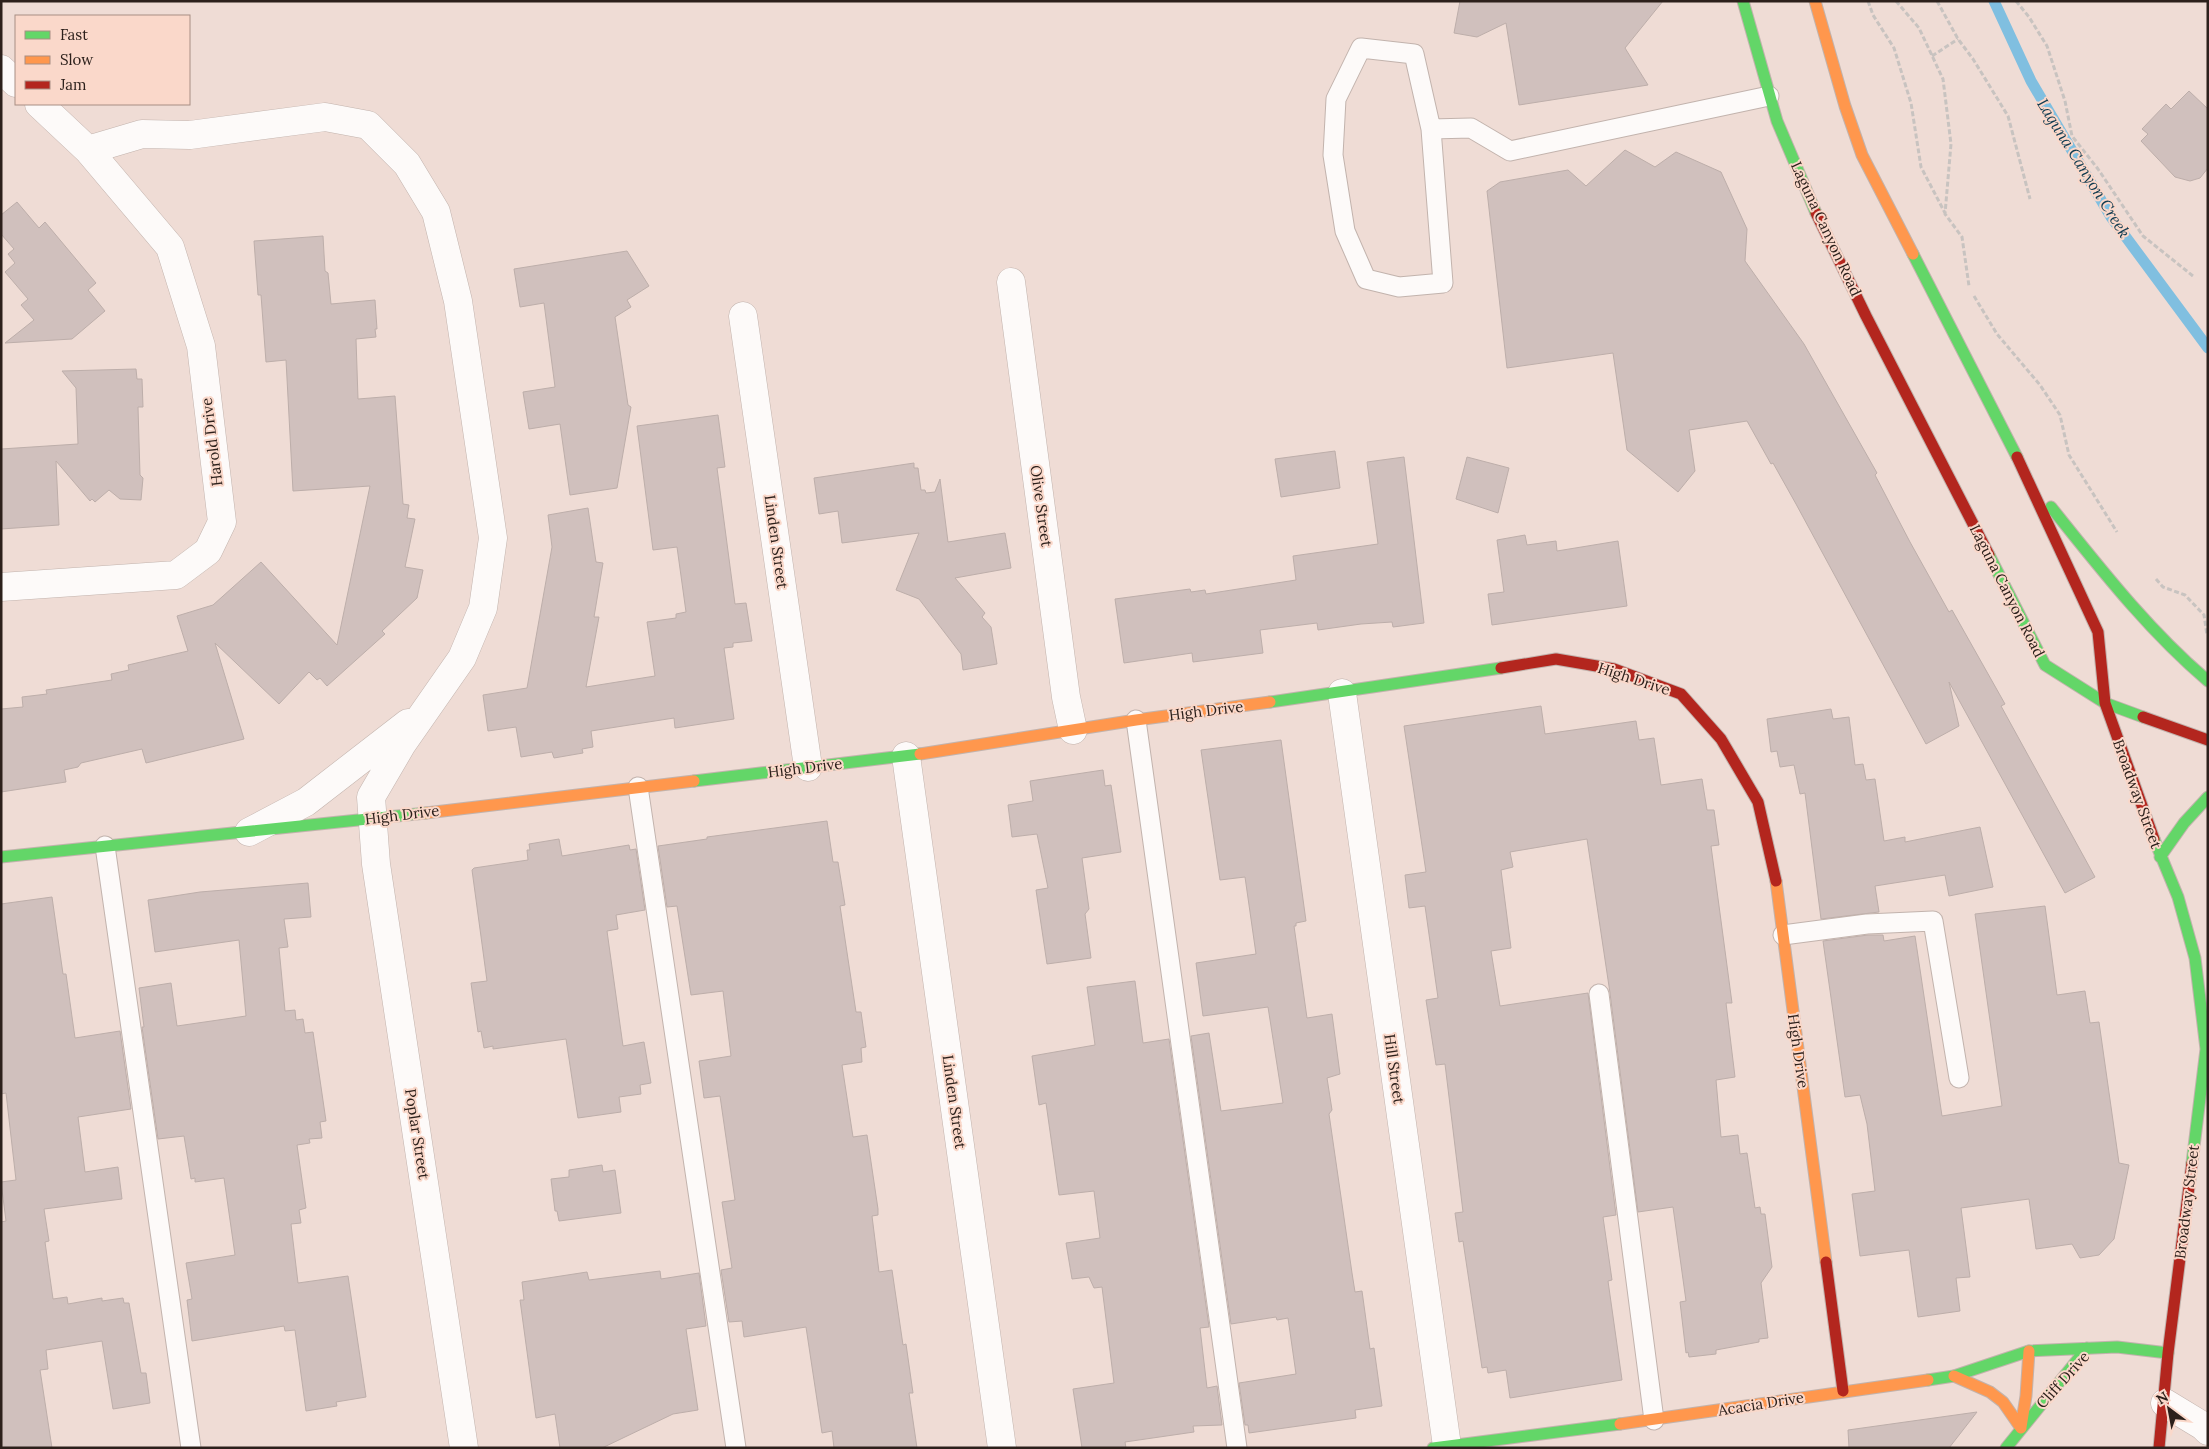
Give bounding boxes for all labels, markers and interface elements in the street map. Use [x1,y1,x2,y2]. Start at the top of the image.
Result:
legend [15,15,190,105]
text: Fast [60,25,88,44]
text: Slow [60,50,93,69]
text: Jam [59,75,87,94]
water label: Laguna Canyon Creek [2033,95,2135,241]
street label: Laguna Canyon Road [1787,158,1866,299]
street label: Harold Drive [197,397,226,487]
street label: Olive Street [1026,464,1057,548]
street label: Linden Street [760,494,793,590]
street label: Laguna Canyon Road [1966,521,2049,660]
street label: High Drive [1596,658,1673,699]
street label: High Drive [1168,697,1244,724]
street label: Broadway Street [2109,737,2166,851]
street label: High Drive [767,754,843,781]
street label: High Drive [364,801,440,828]
street label: High Drive [1784,1013,1813,1089]
street label: Hill Street [1380,1033,1409,1105]
street label: Linden Street [938,1054,971,1150]
street label: Poplar Street [401,1087,434,1181]
street label: Broadway Street [2170,1144,2203,1260]
street label: Cliff Drive [2032,1347,2093,1412]
north arrow [2144,1384,2194,1434]
street label: Acacia Drive [1716,1387,1805,1420]
text: N [2153,1387,2172,1408]

